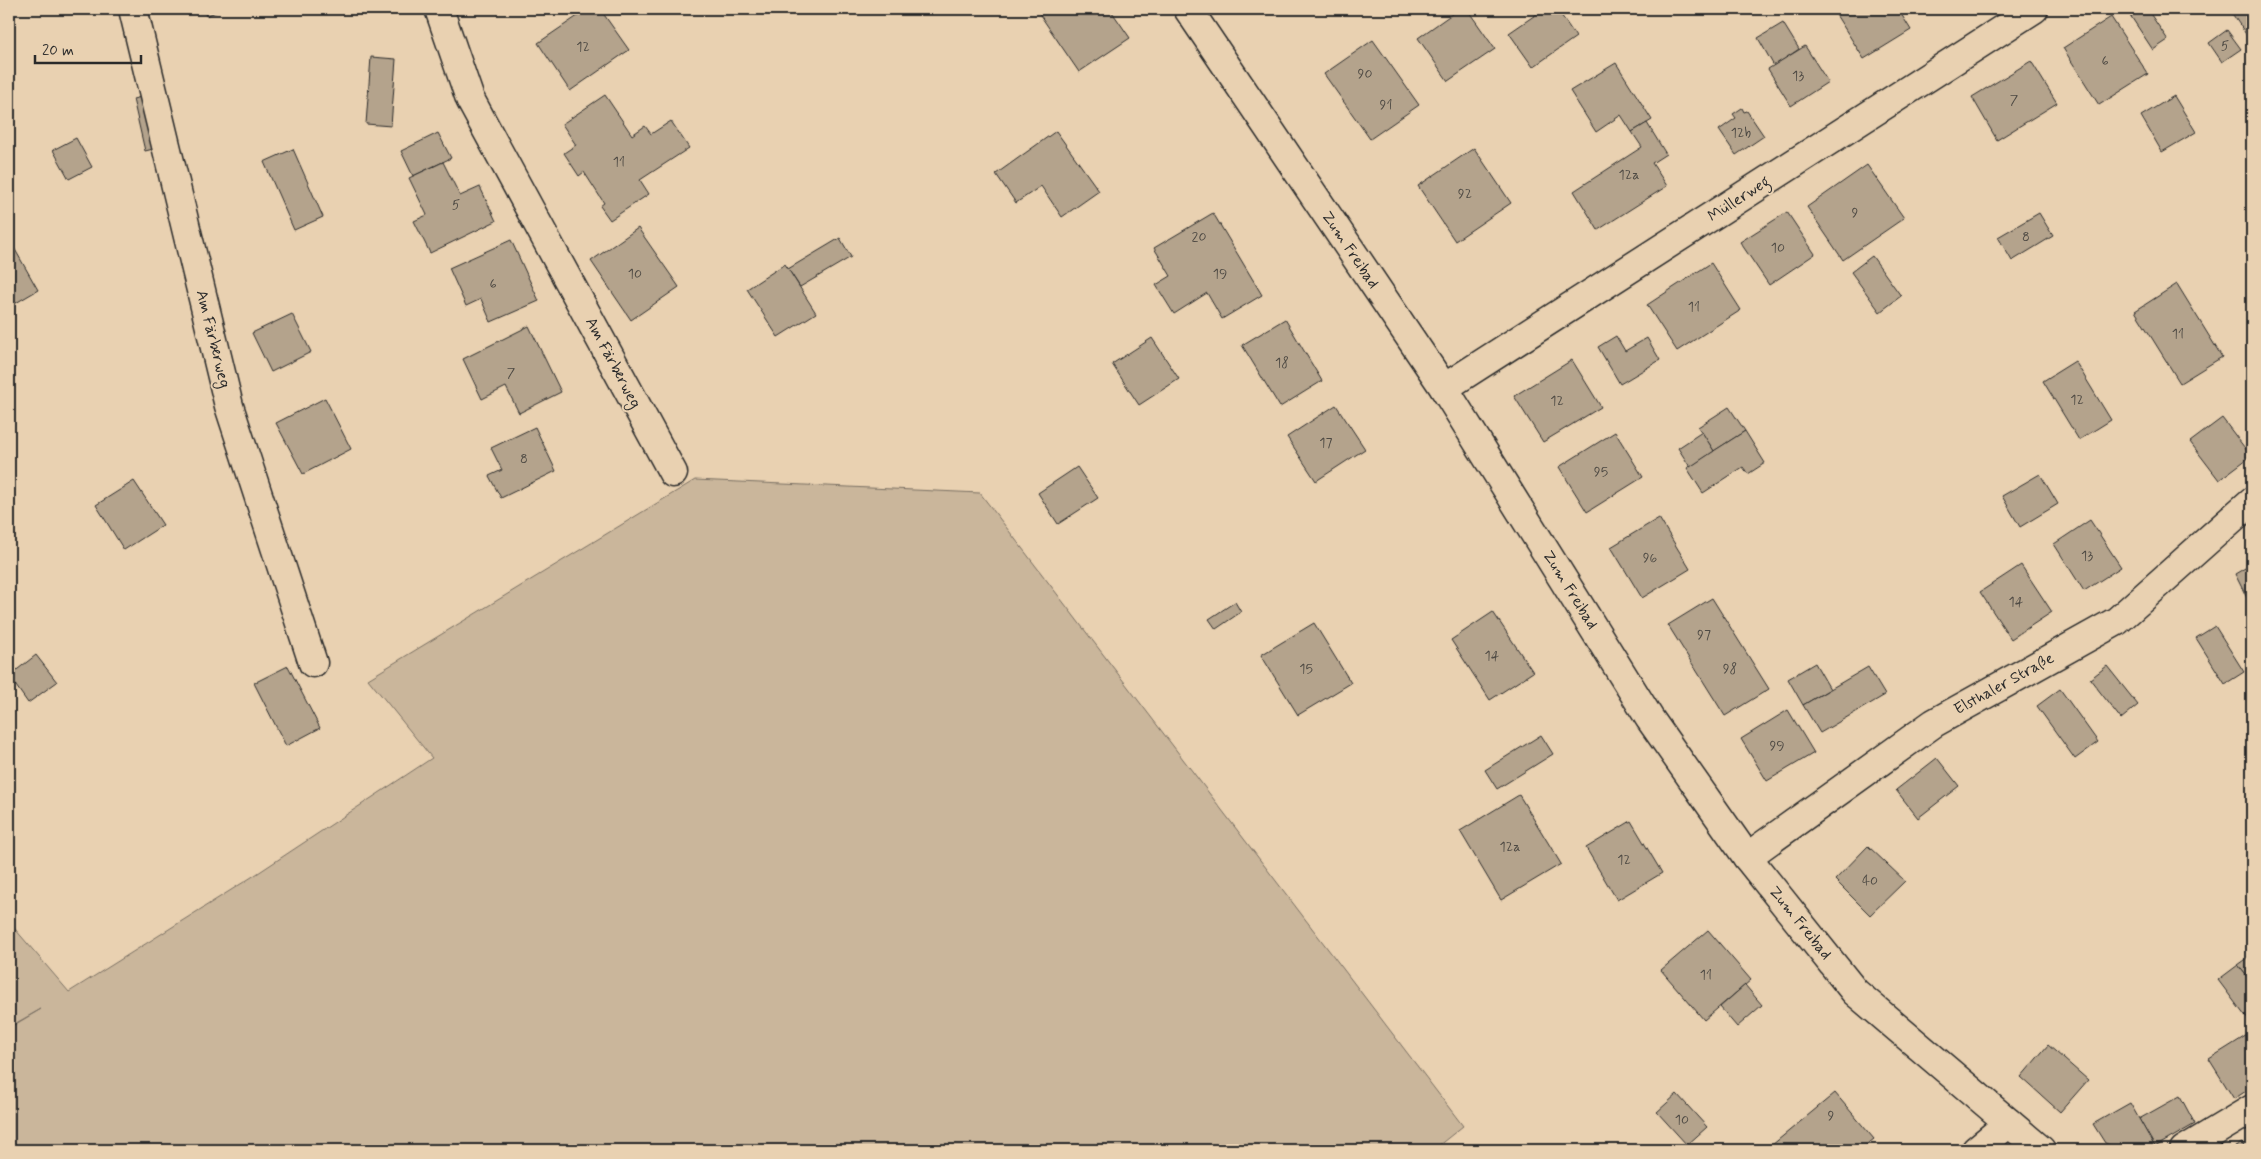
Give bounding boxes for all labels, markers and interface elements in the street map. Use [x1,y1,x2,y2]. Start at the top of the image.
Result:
scale bar [35,32,141,64]
house number: 5 [2221,37,2229,55]
house number: 12 [576,38,590,56]
text: 20 m [42,41,74,61]
house number: 6 [2101,52,2109,70]
house number: 90 [1358,65,1372,83]
house number: 13 [1792,67,1804,85]
house number: 7 [2010,91,2019,109]
house number: 91 [1380,96,1392,114]
house number: 12b [1731,124,1751,142]
house number: 11 [613,153,625,171]
house number: 12a [1619,166,1639,184]
street label: Müllerweg [1704,171,1775,228]
house number: 92 [1458,185,1472,203]
house number: 5 [452,196,460,214]
house number: 9 [1852,204,1859,222]
street label: Zum Freibad [1316,207,1384,293]
house number: 20 [1192,228,1206,246]
house number: 8 [2022,228,2030,246]
house number: 10 [1771,239,1785,257]
house number: 10 [628,265,642,283]
house number: 19 [1213,265,1227,283]
house number: 6 [489,275,497,293]
street label: Am Färberweg [190,288,235,390]
house number: 11 [1688,298,1700,316]
street label: Am Färberweg [579,314,646,413]
house number: 11 [2172,325,2184,343]
house number: 18 [1275,354,1289,372]
house number: 7 [507,364,516,382]
house number: 12 [2070,391,2084,409]
house number: 12 [1550,392,1564,410]
house number: 17 [1319,434,1333,452]
house number: 8 [520,450,528,468]
house number: 95 [1594,463,1608,481]
street label: Zum Freibad [1537,547,1603,633]
house number: 13 [2081,547,2093,565]
house number: 96 [1643,549,1658,567]
house number: 14 [2009,593,2024,611]
house number: 97 [1697,626,1711,644]
house number: 14 [1485,647,1500,665]
street label: Elsthaler Straße [1950,648,2058,720]
house number: 15 [1299,660,1313,678]
house number: 98 [1723,660,1737,678]
house number: 99 [1769,737,1785,755]
house number: 12a [1500,838,1520,856]
house number: 12 [1617,851,1631,869]
house number: 40 [1862,872,1878,890]
street label: Zum Freibad [1764,882,1836,964]
house number: 11 [1700,966,1712,984]
house number: 9 [1828,1107,1835,1125]
house number: 10 [1675,1111,1689,1129]

